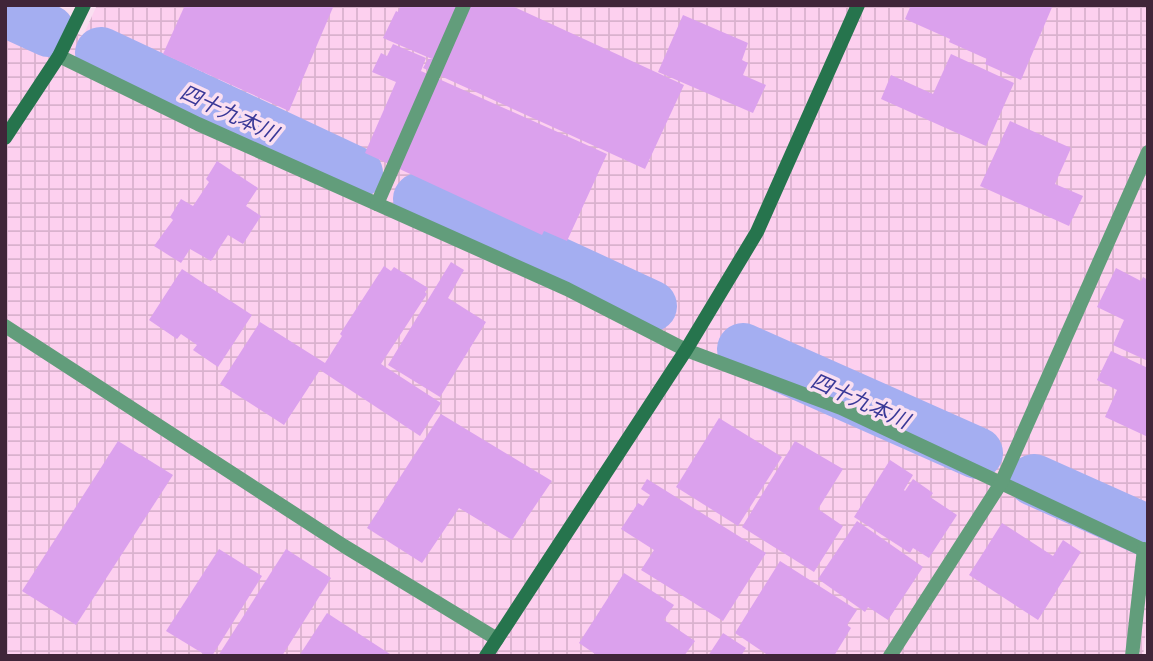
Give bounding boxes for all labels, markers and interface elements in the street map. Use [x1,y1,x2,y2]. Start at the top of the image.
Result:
water label: 四十九本川 [176,78,284,147]
water label: 四十九本川 [807,367,915,434]

